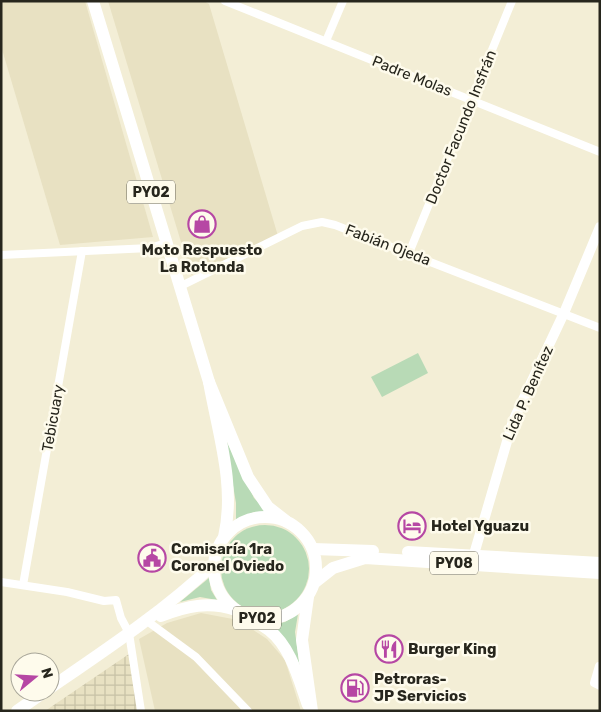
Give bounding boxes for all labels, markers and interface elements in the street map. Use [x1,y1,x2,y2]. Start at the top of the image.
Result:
street label: Doctor Facundo Insfrán [422,47,500,207]
street label: Padre Molas [369,52,455,100]
road number: PY02 [127,180,175,203]
shop icon: Moto Respuesto La Rotonda [187,209,217,239]
street label: Fabián Ojeda [343,221,433,269]
place label: Moto Respuesto La Rotonda [142,241,262,276]
street label: Lida P. Benítez [499,342,557,443]
street label: Tebicuary [38,383,68,453]
hotel icon: Hotel Yguazu [397,511,427,541]
place label: Hotel Yguazu [431,517,529,535]
place label: Comisaría 1ra Coronel Oviedo [171,540,284,575]
public building icon: Comisaría 1ra Coronel Oviedo [137,543,167,573]
road number: PY08 [430,552,478,574]
road number: PY02 [233,606,281,630]
restaurant icon: Burger King [374,634,404,664]
place label: Burger King [408,640,496,658]
north arrow [10,652,60,702]
text: N [37,666,57,681]
place label: Petroras- JP Servicios [374,670,467,705]
fuel station icon: Petroras- JP Servicios [340,673,370,703]

